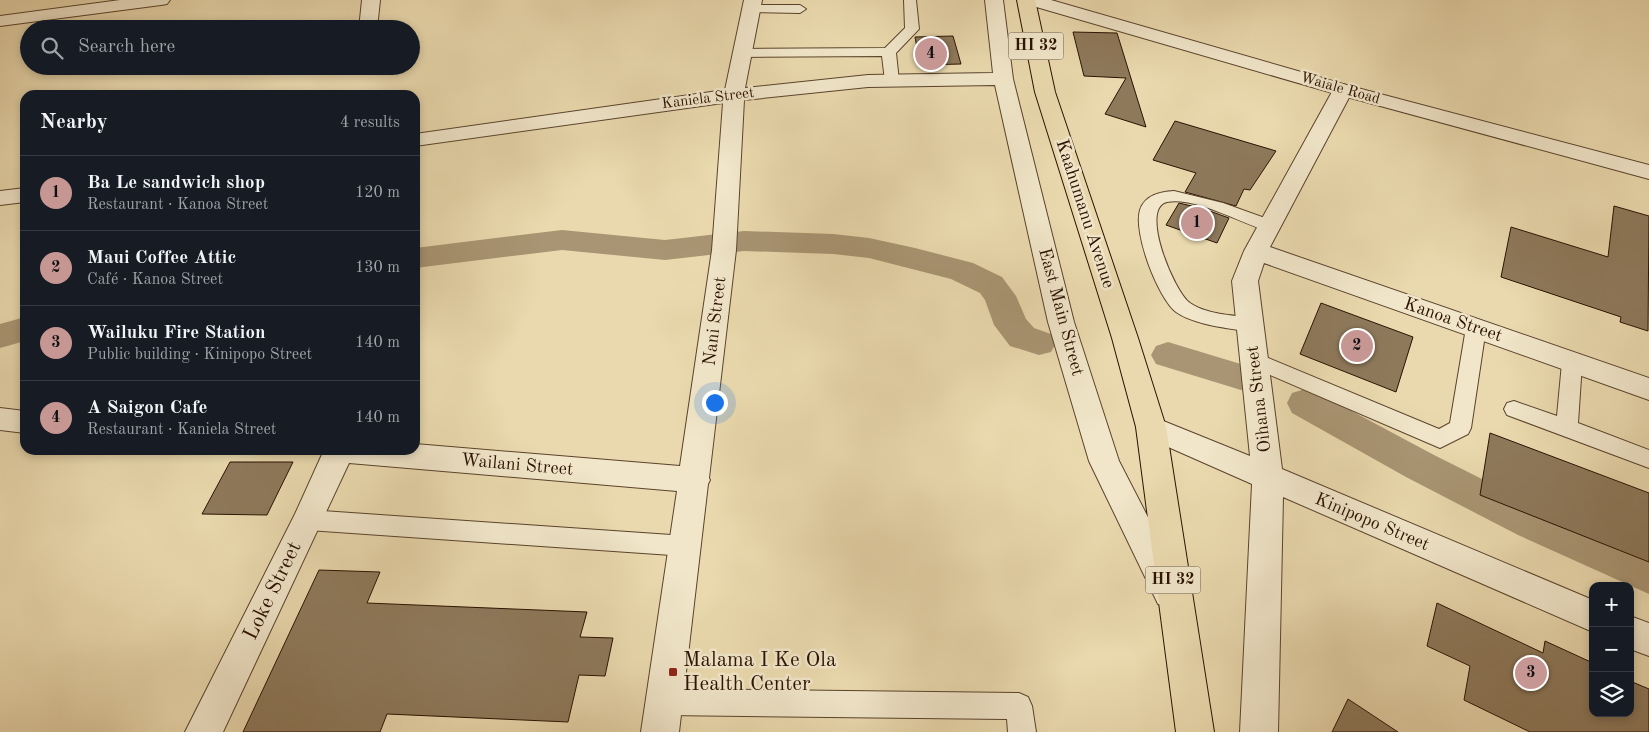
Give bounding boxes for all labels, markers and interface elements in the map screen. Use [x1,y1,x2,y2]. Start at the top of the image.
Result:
search box [20,20,420,75]
road number: HI 32 [1008,32,1064,59]
icon: search [38,34,66,62]
pin: 4 [915,35,947,73]
text: Search here [78,38,175,57]
street label: Waiale Road [1298,70,1382,108]
street label: Kaniela Street [661,86,755,112]
text: Nearby [40,112,108,133]
text: 4 results [340,115,400,131]
street label: Kaahumanu Avenue [1052,137,1118,291]
text: Ba Le sandwich shop [87,174,265,193]
text: 1 [51,185,61,201]
text: 120 m [355,185,400,201]
text: Restaurant · Kanoa Street [87,197,268,213]
pin: 1 [1181,204,1213,242]
street label: East Main Street [1035,246,1087,378]
text: Maui Coffee Attic [87,249,236,268]
text: 2 [51,260,61,276]
text: 130 m [355,260,400,276]
text: Café · Kanoa Street [87,272,223,288]
street label: Nani Street [701,275,729,367]
street label: Kanoa Street [1401,295,1505,345]
text: Wailuku Fire Station [87,324,266,343]
pin: 2 [1341,327,1373,365]
text: 3 [51,335,61,351]
text: 140 m [355,335,400,351]
street label: Oihana Street [1244,345,1274,453]
text: Public building · Kinipopo Street [87,347,312,363]
your location [702,390,728,416]
text: A Saigon Cafe [87,399,208,418]
text: 4 [51,410,61,426]
text: 140 m [355,410,400,426]
text: Restaurant · Kaniela Street [87,422,276,438]
street label: Wailani Street [460,451,574,479]
street label: Kinipopo Street [1312,490,1432,554]
street label: Loke Street [240,538,306,644]
road number: HI 32 [1146,566,1200,594]
map controls [1589,582,1634,717]
button: + [1589,582,1634,627]
button: − [1589,627,1634,672]
place label: Malama I Ke Ola Health Center [683,650,836,695]
pin: 3 [1515,654,1547,692]
marker: Malama I Ke Ola Health Center [667,666,679,678]
button: layers [1589,672,1634,717]

